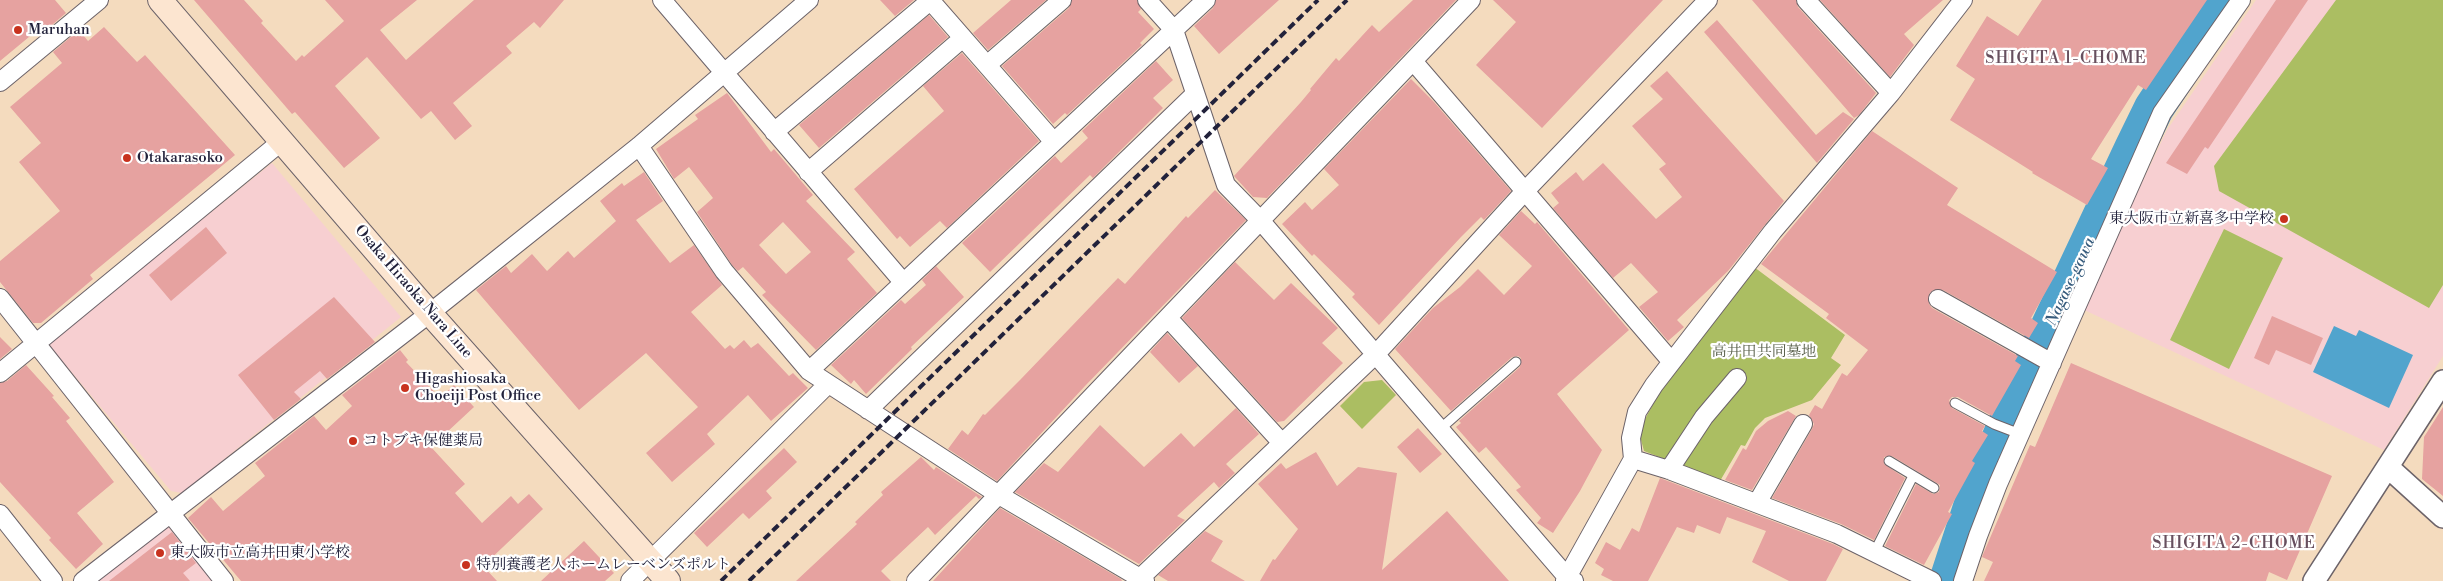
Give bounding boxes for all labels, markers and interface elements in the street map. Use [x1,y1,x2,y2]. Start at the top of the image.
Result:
place label: Maruhan [28,21,90,39]
marker: Maruhan [12,24,24,36]
district label: SHIGITA 1-CHOME [1983,49,2149,69]
place label: Otakarasoko [137,149,223,167]
marker: Otakarasoko [121,152,133,164]
place label: 東大阪市立新喜多中学校 [2109,210,2274,228]
marker: 東大阪市立新喜多中学校 [2278,213,2290,225]
street label: Osaka Hiraoka Nara Line [350,222,476,362]
water label: Nagase-gawa [2042,235,2100,329]
park label: 高井田共同墓地 [1712,343,1816,361]
place label: Higashiosaka Choeiji Post Office [415,370,541,405]
marker: Higashiosaka Choeiji Post Office [399,382,411,394]
place label: コトブキ保健薬局 [363,432,483,450]
marker: コトブキ保健薬局 [347,435,359,447]
district label: SHIGITA 2-CHOME [2150,534,2318,554]
place label: 東大阪市立高井田東小学校 [170,544,350,562]
marker: 東大阪市立高井田東小学校 [154,547,166,559]
place label: 特別養護老人ホームレーベンズポルト [476,556,731,574]
marker: 特別養護老人ホームレーベンズポルト [460,559,472,571]

